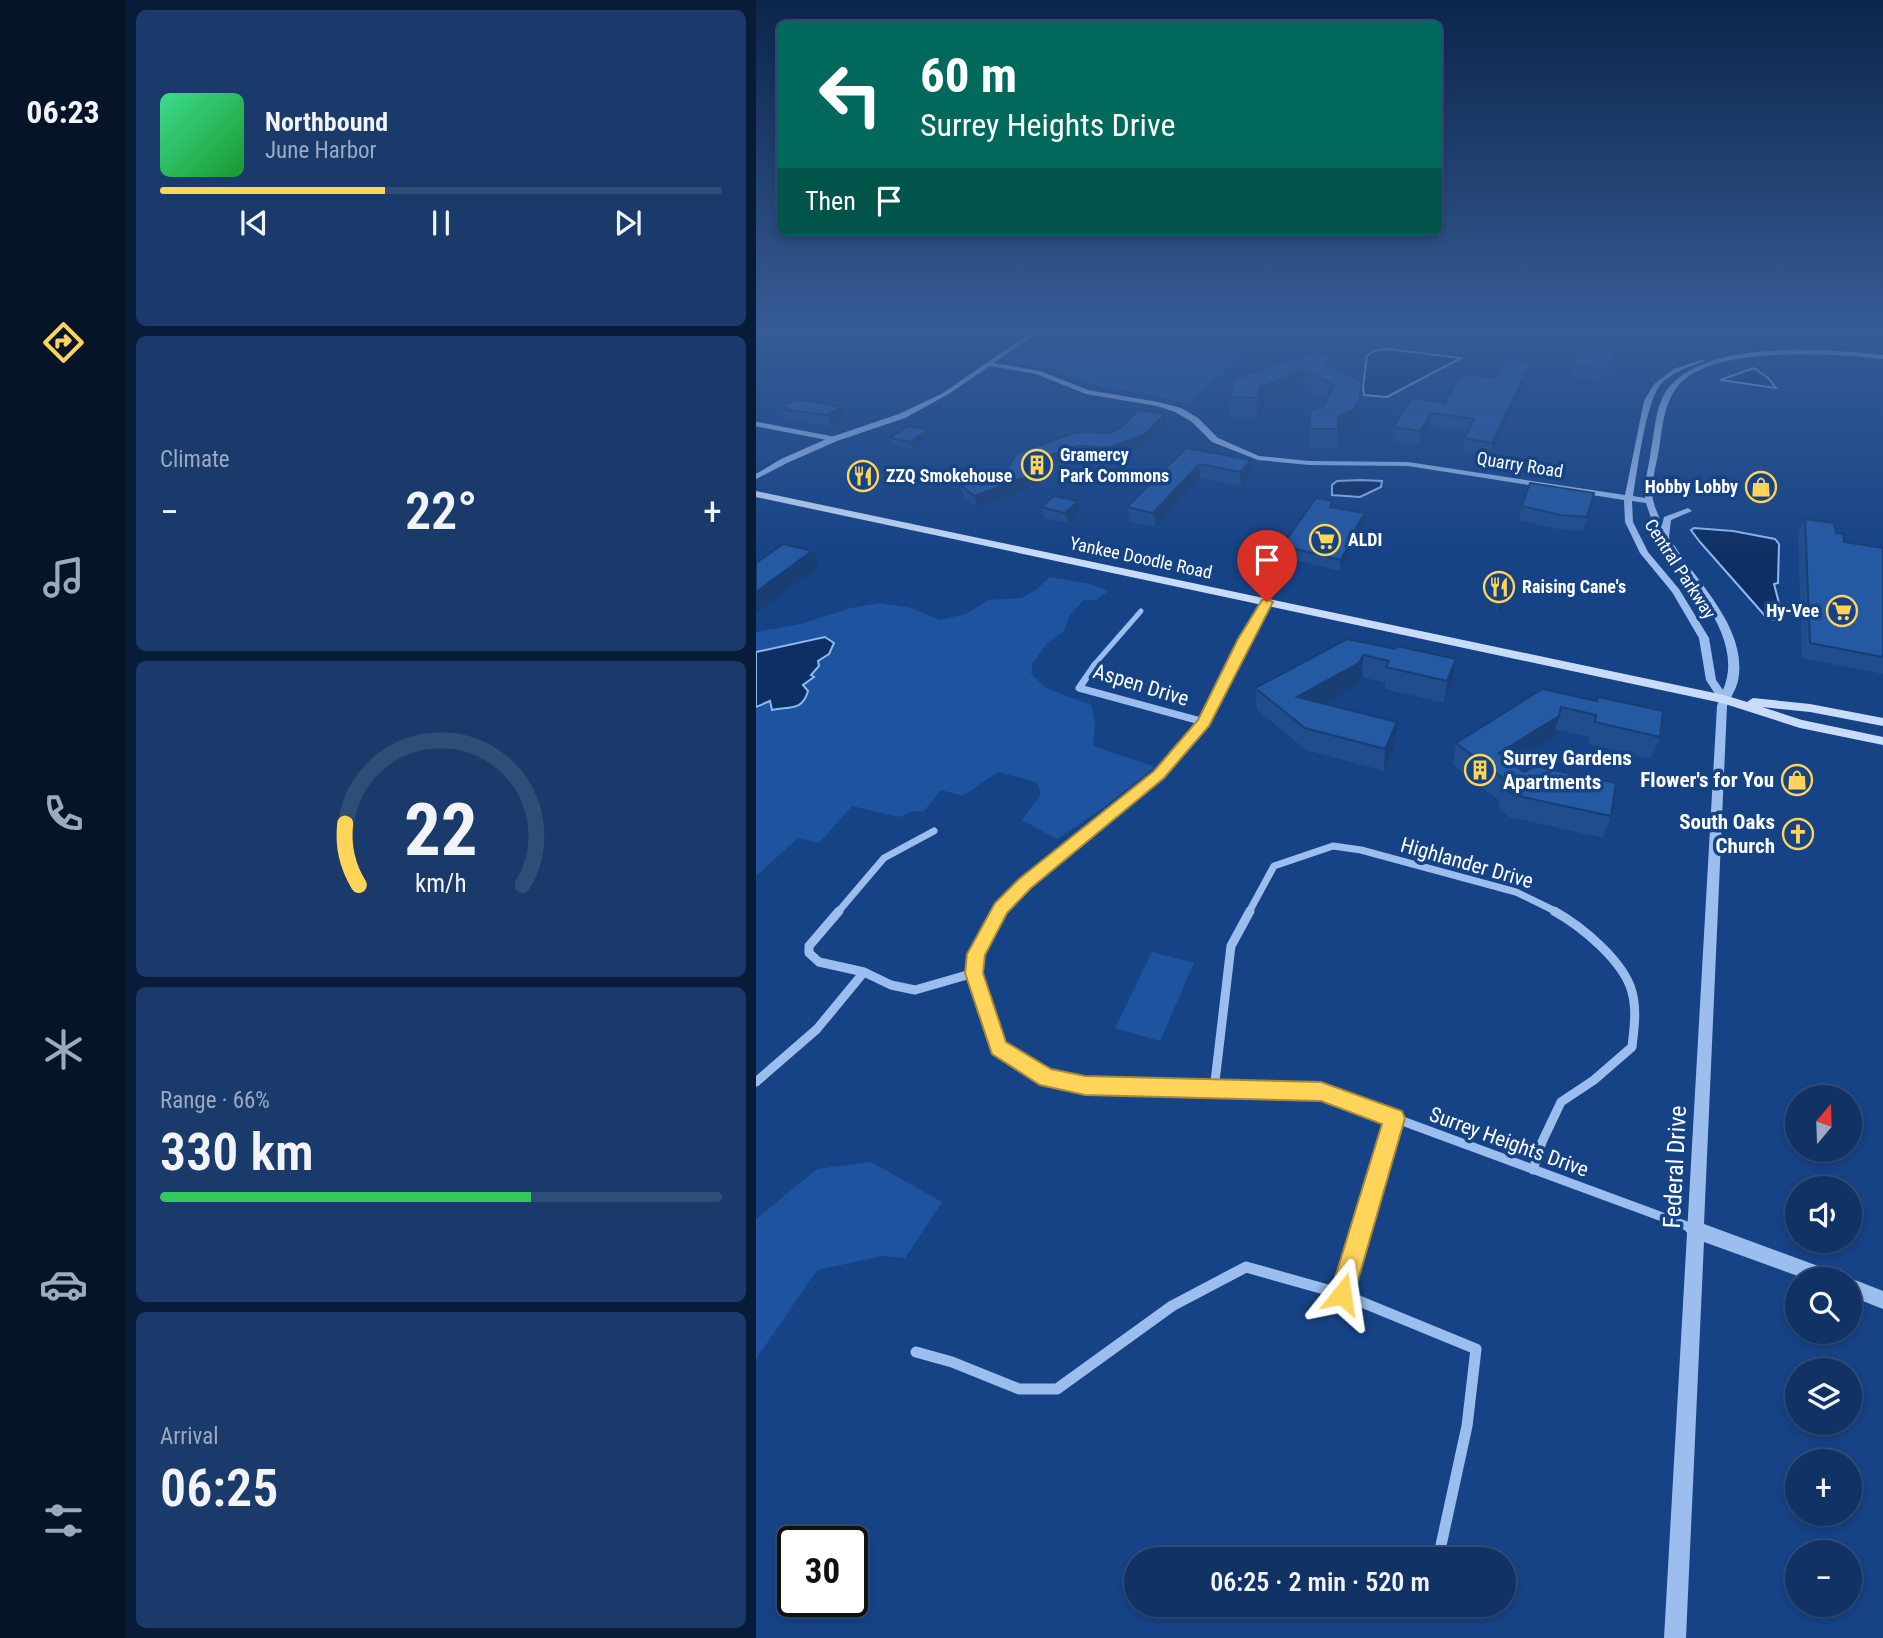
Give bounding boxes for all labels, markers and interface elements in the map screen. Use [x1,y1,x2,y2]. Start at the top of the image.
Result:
text: 60 m [920,47,1017,104]
icon: left [805,49,896,140]
text: 06:23 [26,93,100,131]
text: Surrey Heights Drive [920,106,1175,144]
text: Northbound [265,107,388,137]
text: June Harbor [265,137,377,164]
icon: arrive [870,182,908,220]
text: Then [805,186,856,216]
icon: previous [235,204,273,242]
icon: pause [422,204,460,242]
icon: next [609,204,647,242]
icon: directions [39,318,88,367]
place label: Gramercy Park Commons [1060,444,1169,486]
text: Climate [160,446,230,473]
street label: Quarry Road [1475,447,1565,482]
building icon: Gramercy Park Commons [1020,448,1054,482]
restaurant icon: ZZQ Smokehouse [846,459,880,493]
place label: ZZQ Smokehouse [886,465,1013,486]
shop icon: Hobby Lobby [1744,470,1778,504]
place label: Hobby Lobby [1645,476,1738,497]
text: 22° [405,481,477,542]
text: − [160,490,179,534]
text: + [703,490,722,534]
street label: Central Parkway [1640,515,1721,623]
supermarket icon: ALDI [1308,523,1342,557]
place label: ALDI [1348,529,1382,550]
pin [1237,530,1297,602]
street label: Yankee Doodle Road [1068,532,1214,583]
icon: arrive [1248,541,1286,579]
icon: music [39,553,88,602]
restaurant icon: Raising Cane's [1482,570,1516,604]
place label: Raising Cane's [1522,576,1626,597]
supermarket icon: Hy-Vee [1825,594,1859,628]
place label: Hy-Vee [1766,600,1819,621]
street label: Aspen Drive [1090,659,1192,711]
place label: Surrey Gardens Apartments [1503,746,1632,794]
building icon: Surrey Gardens Apartments [1463,753,1497,787]
shop icon: Flower's for You [1780,763,1814,797]
place label: Flower's for You [1640,768,1774,792]
text: 22 [404,787,478,873]
icon: phone [39,789,88,838]
place label: South Oaks Church [1679,810,1775,858]
church icon: South Oaks Church [1781,817,1815,851]
street label: Highlander Drive [1398,833,1536,893]
text: km/h [415,869,467,898]
icon: climate [39,1025,88,1074]
north arrow [1785,1085,1862,1162]
map controls [1785,1085,1862,1617]
text: Range · 66% [160,1087,270,1114]
street label: Surrey Heights Drive [1426,1102,1592,1182]
street label: Federal Drive [1658,1105,1692,1229]
text: 330 km [160,1122,314,1183]
button: sound [1785,1176,1862,1253]
position arrow [1305,1257,1379,1331]
icon: car [39,1260,88,1309]
button: search [1785,1267,1862,1344]
button: layers [1785,1358,1862,1435]
text: Arrival [160,1423,219,1450]
button: + [1785,1449,1862,1526]
text: 06:25 [160,1458,278,1519]
icon: filters [39,1496,88,1545]
speed limit sign: 30 [777,1526,868,1617]
button: − [1785,1540,1862,1617]
text: 06:25 · 2 min · 520 m [1210,1567,1430,1597]

